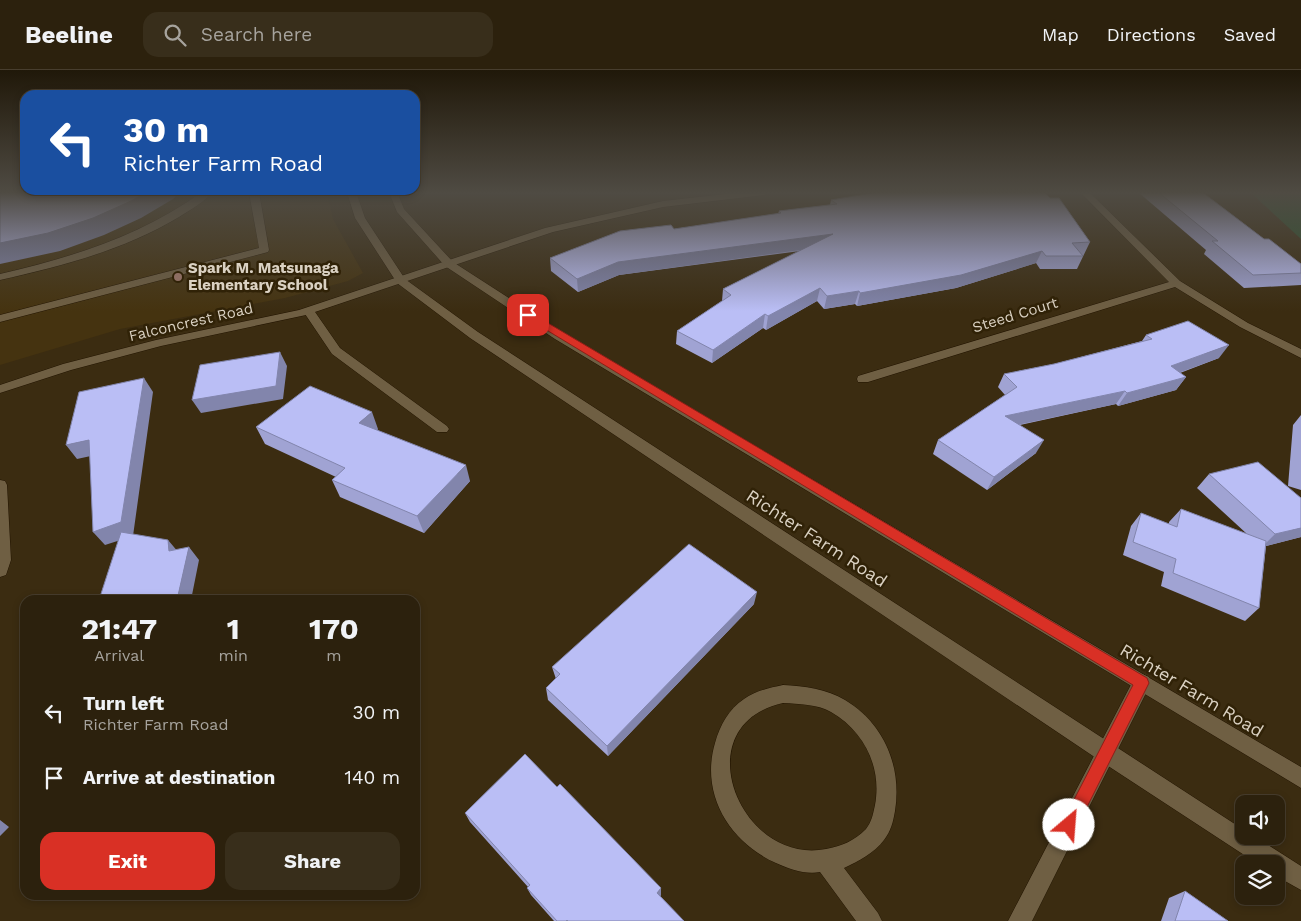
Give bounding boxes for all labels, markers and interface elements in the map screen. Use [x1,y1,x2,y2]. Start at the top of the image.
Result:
search box [143,12,493,57]
text: Beeline [25,21,113,49]
icon: search [161,21,189,49]
text: Search here [201,23,312,46]
text: Map [1042,24,1079,45]
text: Directions [1107,24,1196,45]
text: Saved [1224,24,1276,45]
text: 30 m [123,109,209,151]
icon: left [40,110,105,175]
text: Richter Farm Road [123,151,323,176]
place label: Spark M. Matsunaga Elementary School [188,259,339,294]
marker: Spark M. Matsunaga Elementary School [172,271,184,283]
street label: Steed Court [970,293,1061,337]
pin [507,294,549,336]
street label: Falconcrest Road [127,299,255,345]
icon: arrive [514,301,542,329]
street label: Richter Farm Road [743,485,891,591]
text: 21:47 [81,611,157,646]
text: 1 [227,611,240,646]
text: 170 [309,611,359,646]
street label: Richter Farm Road [1116,639,1268,741]
text: Arrival [94,646,144,665]
text: min [218,646,248,665]
text: m [326,646,342,665]
text: Turn left [83,692,164,715]
icon: left [40,699,68,727]
text: 30 m [353,701,400,724]
text: Richter Farm Road [83,715,228,734]
icon: arrive [40,764,68,792]
text: Arrive at destination [83,766,275,789]
text: 140 m [345,766,400,789]
map controls [1235,795,1285,905]
button: sound [1235,795,1285,845]
position arrow [1042,798,1094,850]
button: Exit [40,832,215,890]
button: Share [225,832,400,890]
button: layers [1235,855,1285,905]

